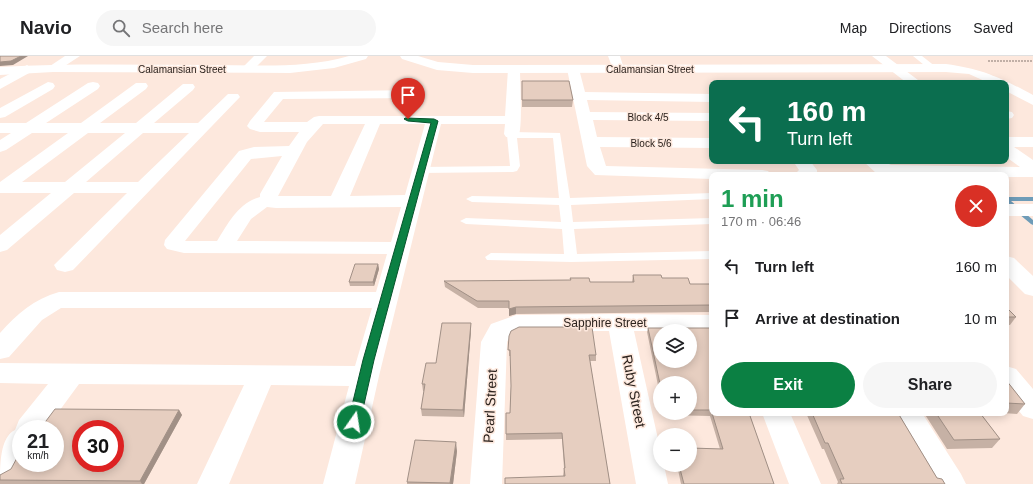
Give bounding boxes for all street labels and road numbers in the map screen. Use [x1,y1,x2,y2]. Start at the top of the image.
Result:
street label: Calamansian Street [138,64,226,75]
street label: Calamansian Street [606,64,694,75]
street label: Block 4/5 [627,112,669,123]
street label: Block 5/6 [630,138,672,149]
street label: Sapphire Street [563,316,647,330]
street label: Ruby Street [619,353,649,429]
street label: Pearl Street [480,369,500,443]

